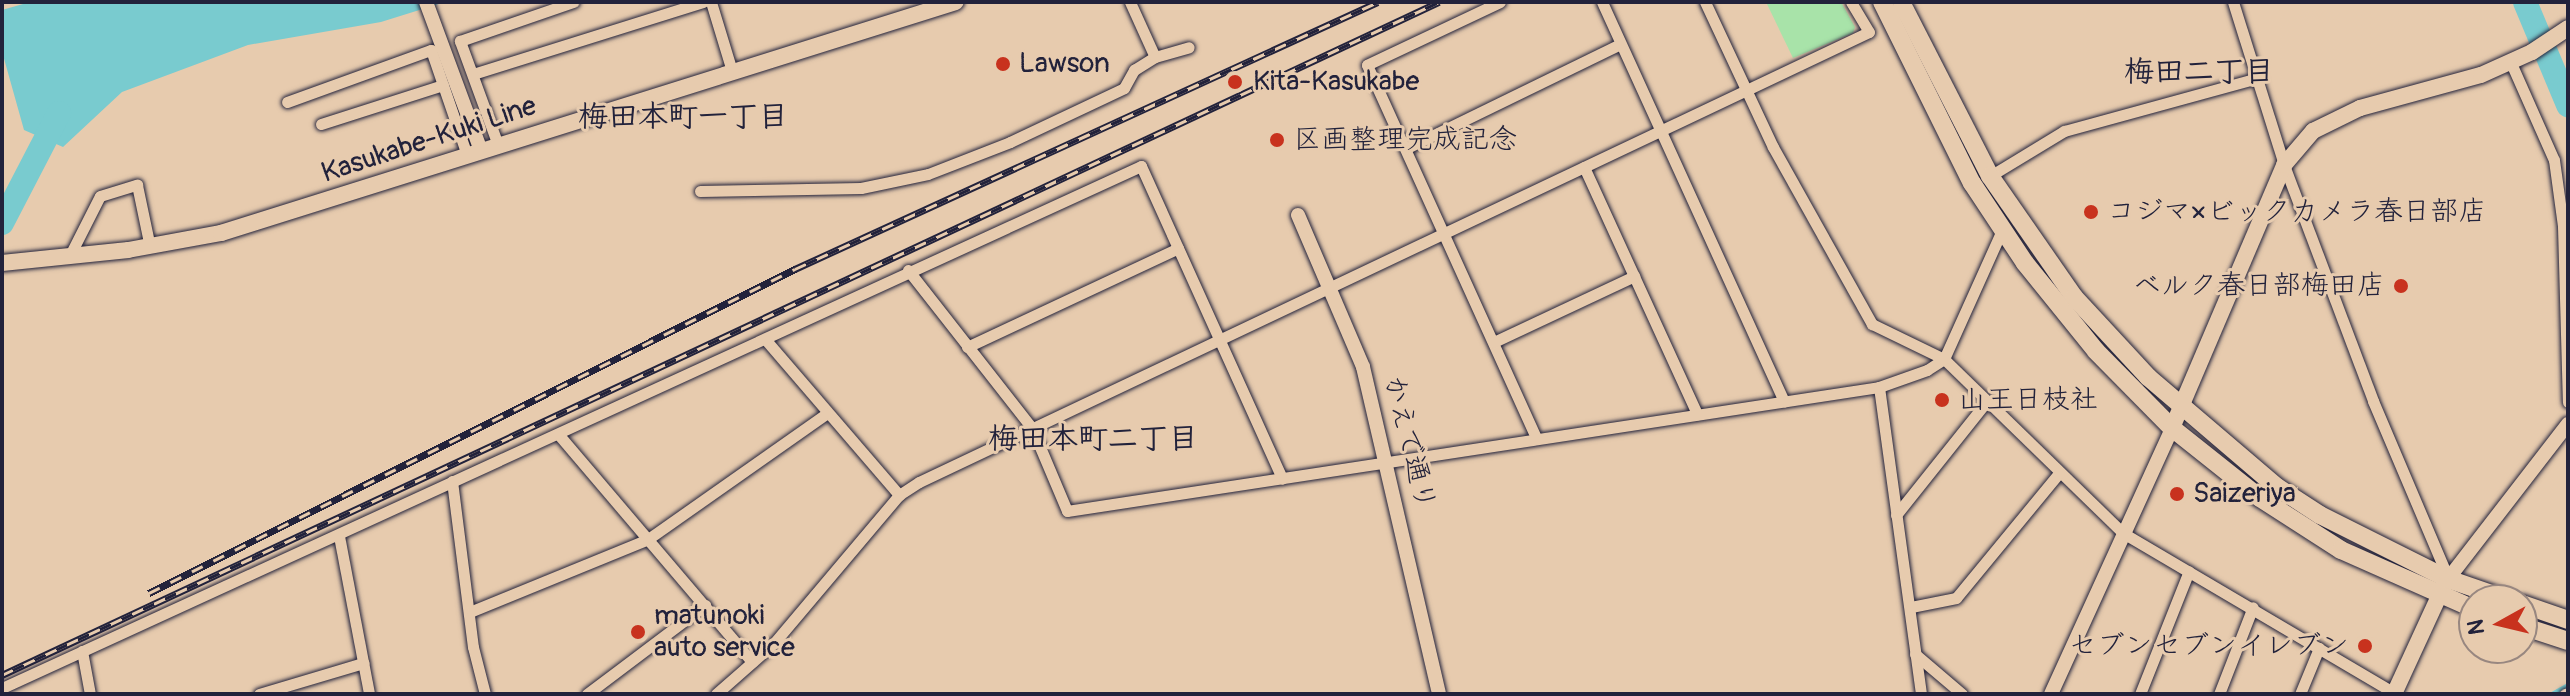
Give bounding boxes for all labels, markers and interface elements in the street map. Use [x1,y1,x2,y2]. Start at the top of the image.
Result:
place label: Lawson [1019,47,1110,81]
district label: 梅田二丁目 [2124,54,2274,90]
marker: Lawson [994,55,1012,73]
place label: Kita-Kasukabe [1253,65,1419,99]
marker: Kita-Kasukabe [1224,71,1246,93]
street label: Kasukabe-Kuki Line [317,89,541,191]
district label: 梅田本町一丁目 [578,99,788,135]
place label: 区画整理完成記念 [1293,123,1517,157]
marker: 区画整理完成記念 [1268,131,1286,149]
place label: コジマ×ビックカメラ春日部店 [2107,195,2486,229]
marker: コジマ×ビックカメラ春日部店 [2082,203,2100,221]
place label: ベルク春日部梅田店 [2133,269,2385,303]
marker: ベルク春日部梅田店 [2392,277,2410,295]
street label: かえで通り [1376,371,1442,515]
place label: 山王日枝社 [1958,383,2098,417]
marker: 山王日枝社 [1933,391,1951,409]
district label: 梅田本町二丁目 [988,421,1198,457]
place label: Saizeriya [2193,477,2296,511]
marker: Saizeriya [2168,485,2186,503]
north arrow [2458,584,2538,664]
place label: matunoki auto service [654,599,795,665]
text: N [2461,618,2491,636]
marker: matunoki auto service [629,623,647,641]
place label: セブンセブンイレブン [2069,629,2349,663]
marker: セブンセブンイレブン [2356,637,2374,655]

